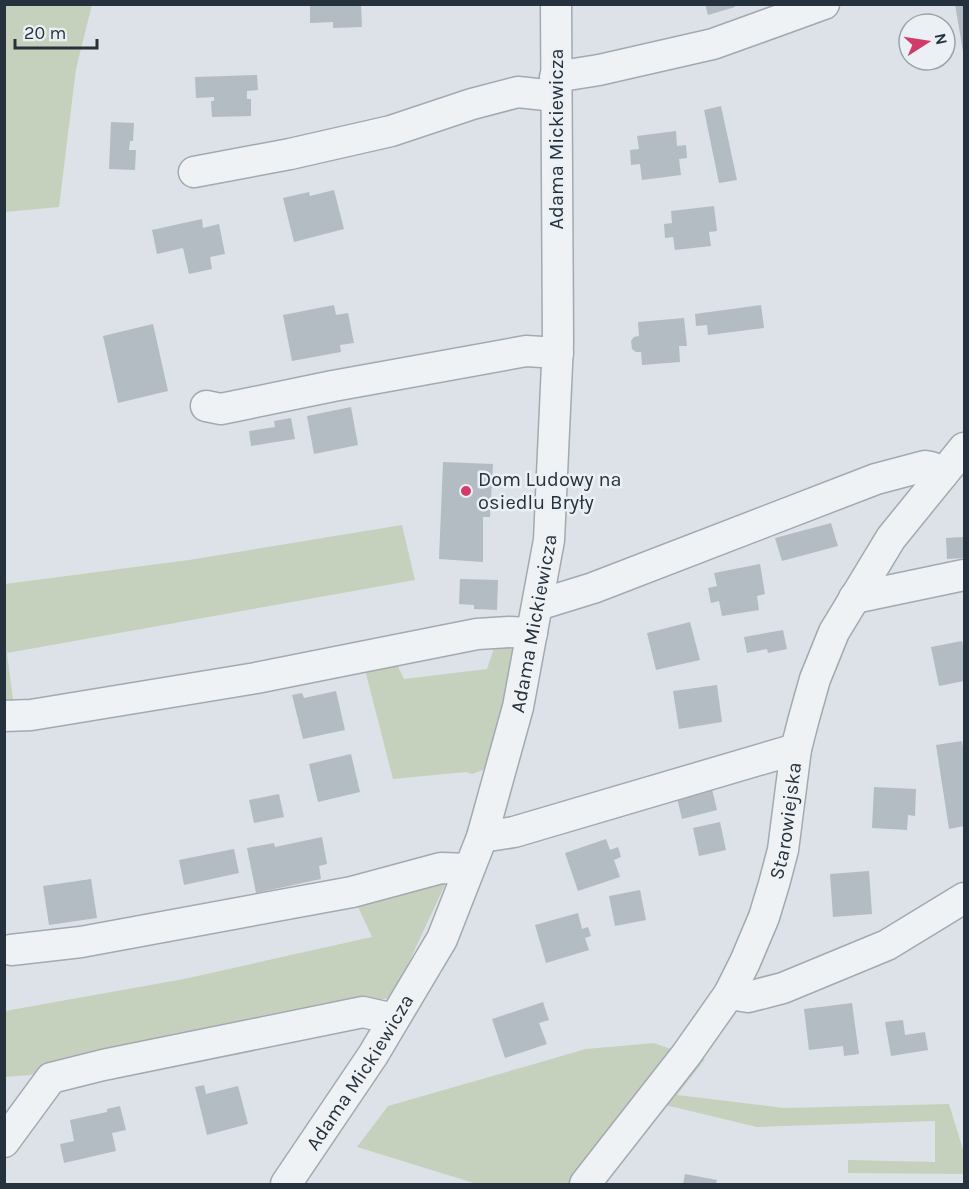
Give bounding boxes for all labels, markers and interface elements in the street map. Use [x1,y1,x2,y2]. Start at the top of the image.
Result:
scale bar [15,12,98,50]
north arrow [897,12,957,72]
text: 20 m [24,22,66,44]
text: N [931,31,952,47]
street label: Adama Mickiewicza [545,49,568,229]
place label: Dom Ludowy na osiedlu Bryły [478,468,621,514]
marker: Dom Ludowy na osiedlu Bryły [459,484,473,498]
street label: Adama Mickiewicza [506,534,561,715]
street label: Starowiejska [765,761,806,882]
street label: Adama Mickiewicza [301,990,419,1155]

